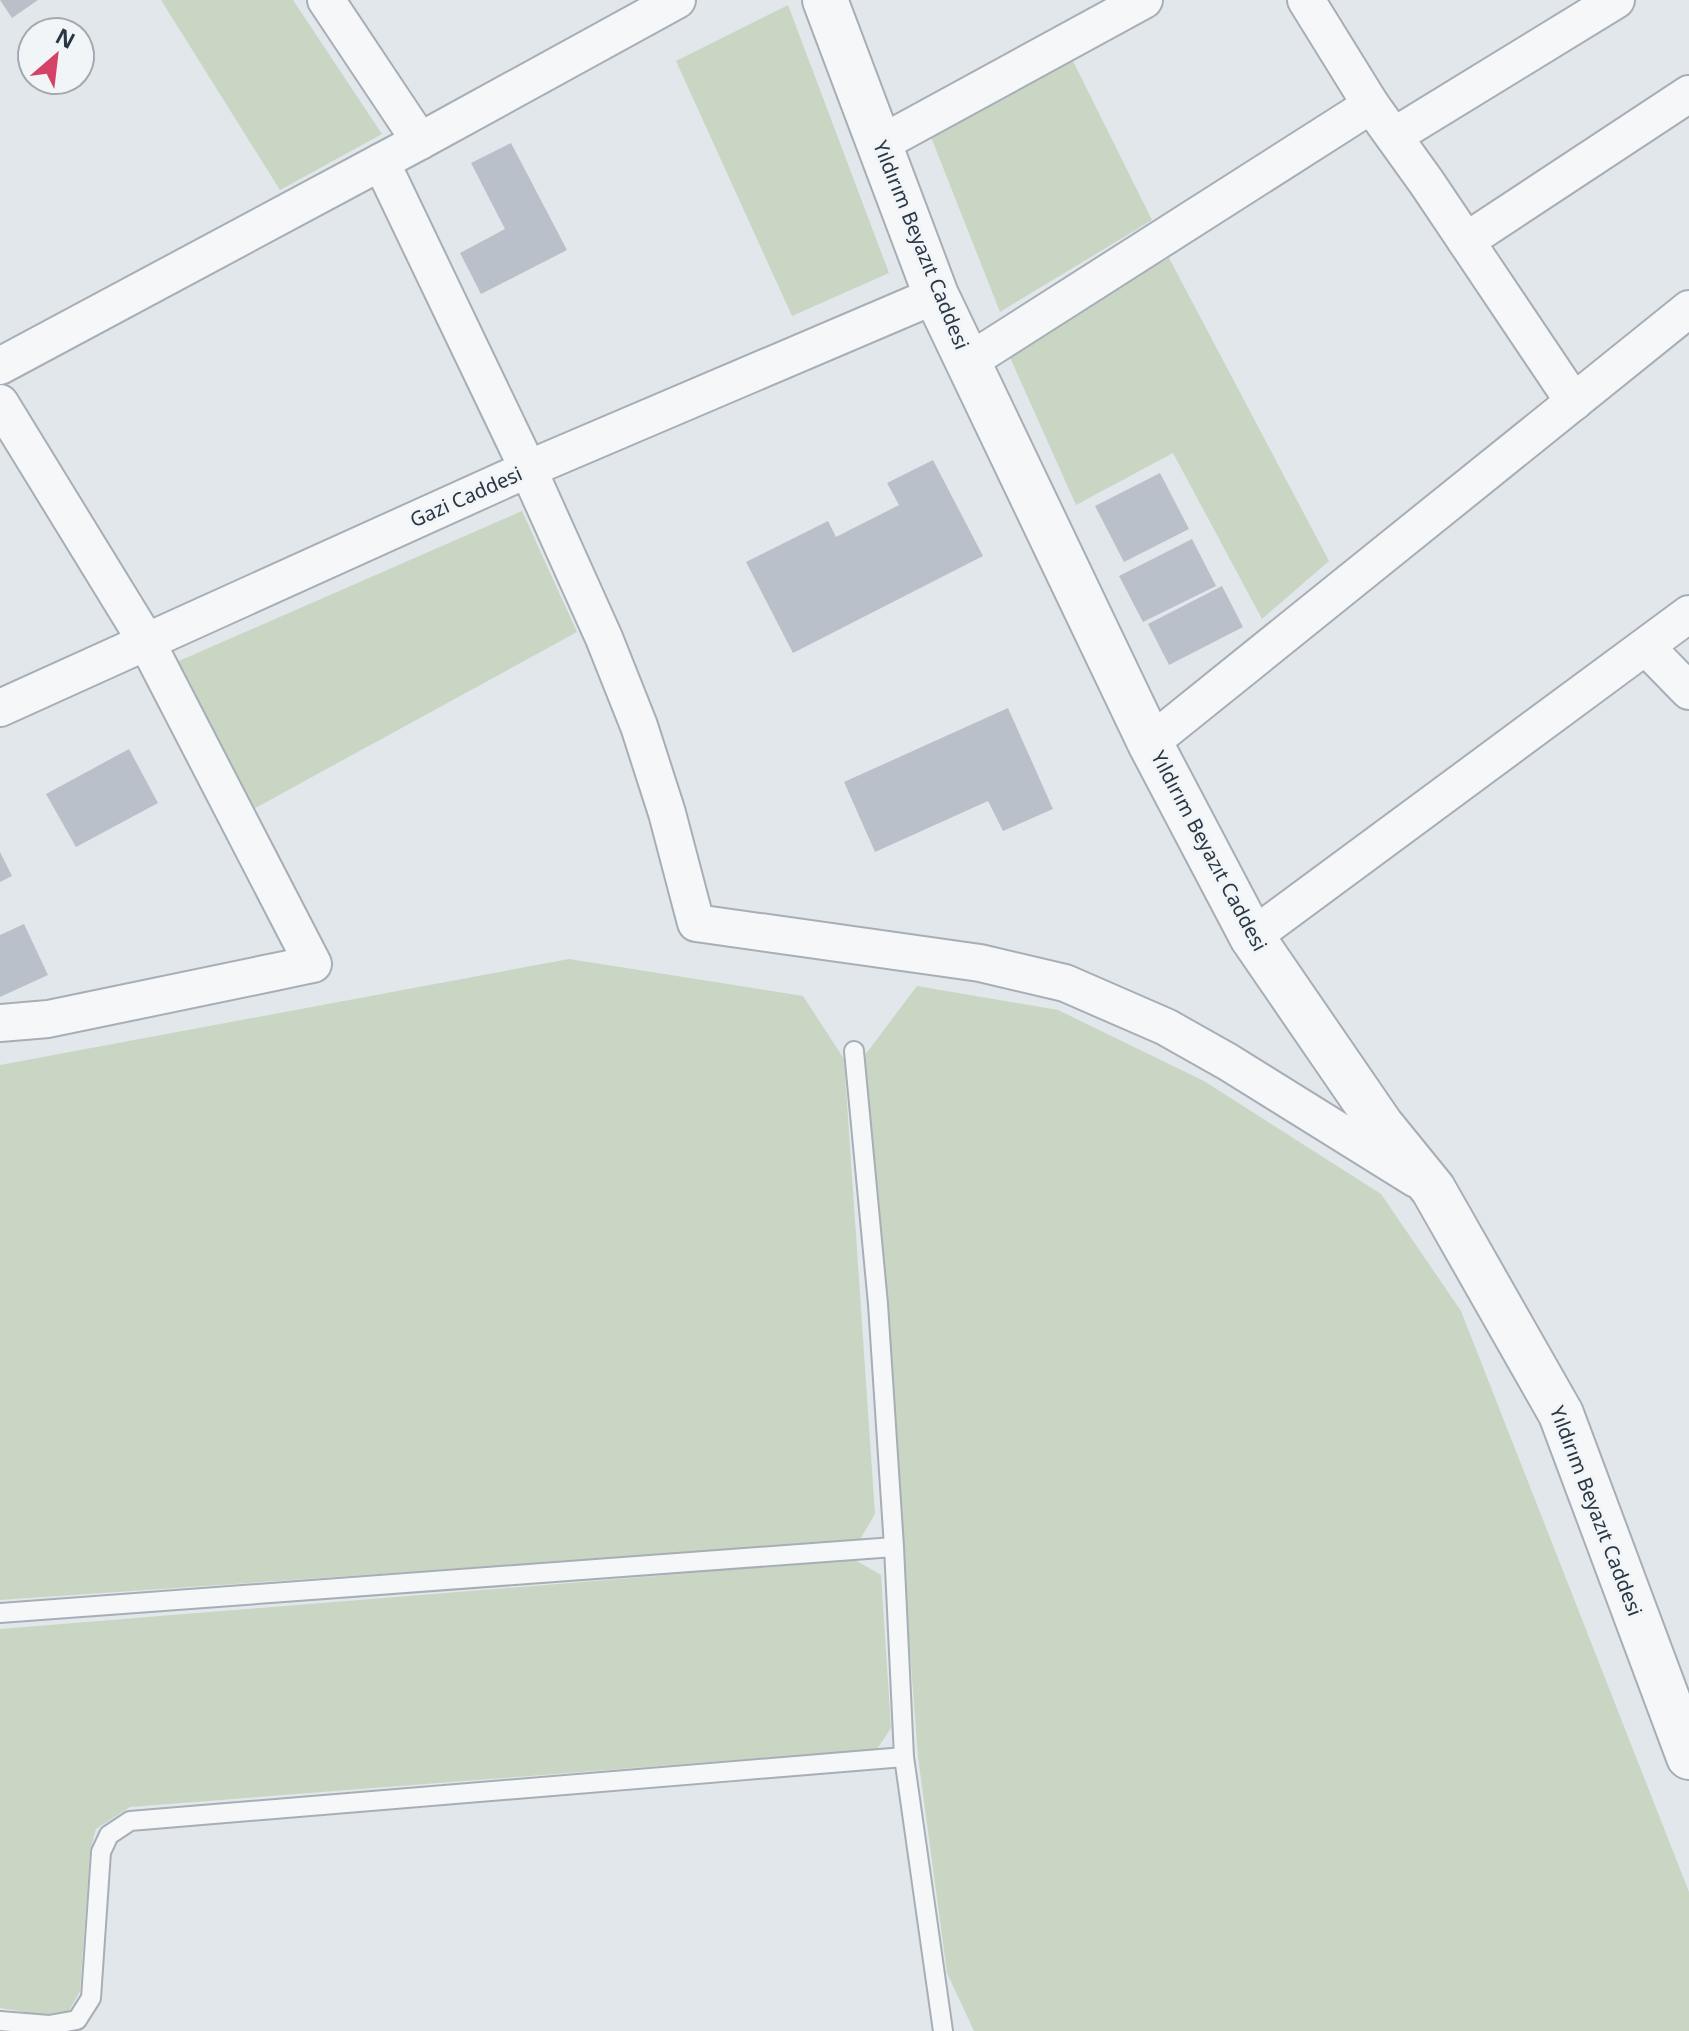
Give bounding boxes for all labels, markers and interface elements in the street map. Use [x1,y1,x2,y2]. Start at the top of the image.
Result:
north arrow [16,16,96,96]
text: N [51,20,81,55]
street label: Yıldırım Beyazıt Caddesi [867,136,976,353]
street label: Gazi Caddesi [405,460,526,533]
street label: Yıldırım Beyazıt Caddesi [1145,746,1274,956]
street label: Yıldırım Beyazıt Caddesi [1544,1402,1649,1620]

